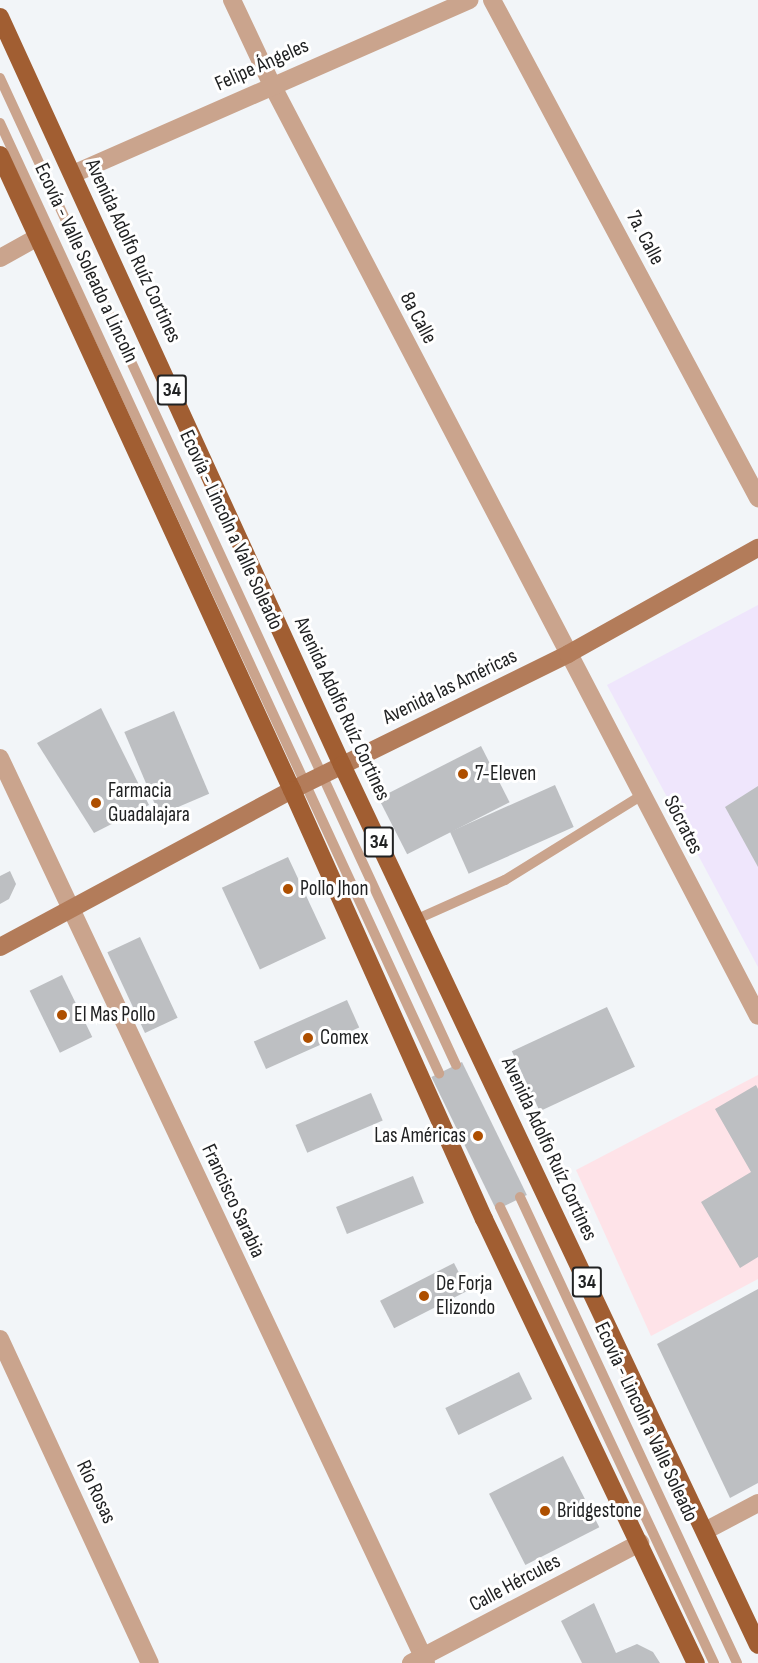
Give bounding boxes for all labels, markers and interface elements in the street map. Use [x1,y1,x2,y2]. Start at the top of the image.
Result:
street label: Felipe Ángeles [211,33,313,97]
street label: Avenida Adolfo Ruíz Cortines [79,155,187,347]
street label: Ecovía - Valle Soleado a Lincoln [29,159,143,367]
street label: 7a. Calle [620,207,670,269]
street label: 8a Calle [394,288,442,348]
road number: 34 [156,373,188,407]
street label: Ecovía - Lincoln a Valle Soleado [174,426,288,634]
street label: Avenida Adolfo Ruíz Cortines [288,613,396,805]
street label: Avenida las Américas [379,644,521,730]
place label: 7-Eleven [475,761,536,787]
marker: 7-Eleven [456,767,470,781]
place label: Farmacia Guadalajara [108,778,190,828]
street label: Sócrates [658,792,708,858]
marker: Farmacia Guadalajara [89,796,103,810]
road number: 34 [362,825,395,859]
place label: Pollo Jhon [300,876,368,902]
marker: Pollo Jhon [281,882,295,896]
place label: El Mas Pollo [74,1002,155,1028]
marker: El Mas Pollo [55,1008,69,1022]
place label: Comex [320,1025,368,1051]
marker: Comex [301,1031,315,1045]
street label: Avenida Adolfo Ruíz Cortines [495,1053,603,1245]
place label: Las Américas [374,1123,466,1149]
marker: Las Américas [471,1129,485,1143]
street label: Francisco Sarabia [196,1140,270,1262]
road number: 34 [570,1265,604,1299]
place label: De Forja Elizondo [436,1271,495,1321]
marker: De Forja Elizondo [417,1289,431,1303]
street label: Ecovía - Lincoln a Valle Soleado [589,1318,703,1526]
street label: Río Rosas [70,1456,122,1528]
place label: Bridgestone [557,1498,642,1524]
marker: Bridgestone [538,1504,552,1518]
street label: Calle Hércules [465,1549,565,1617]

